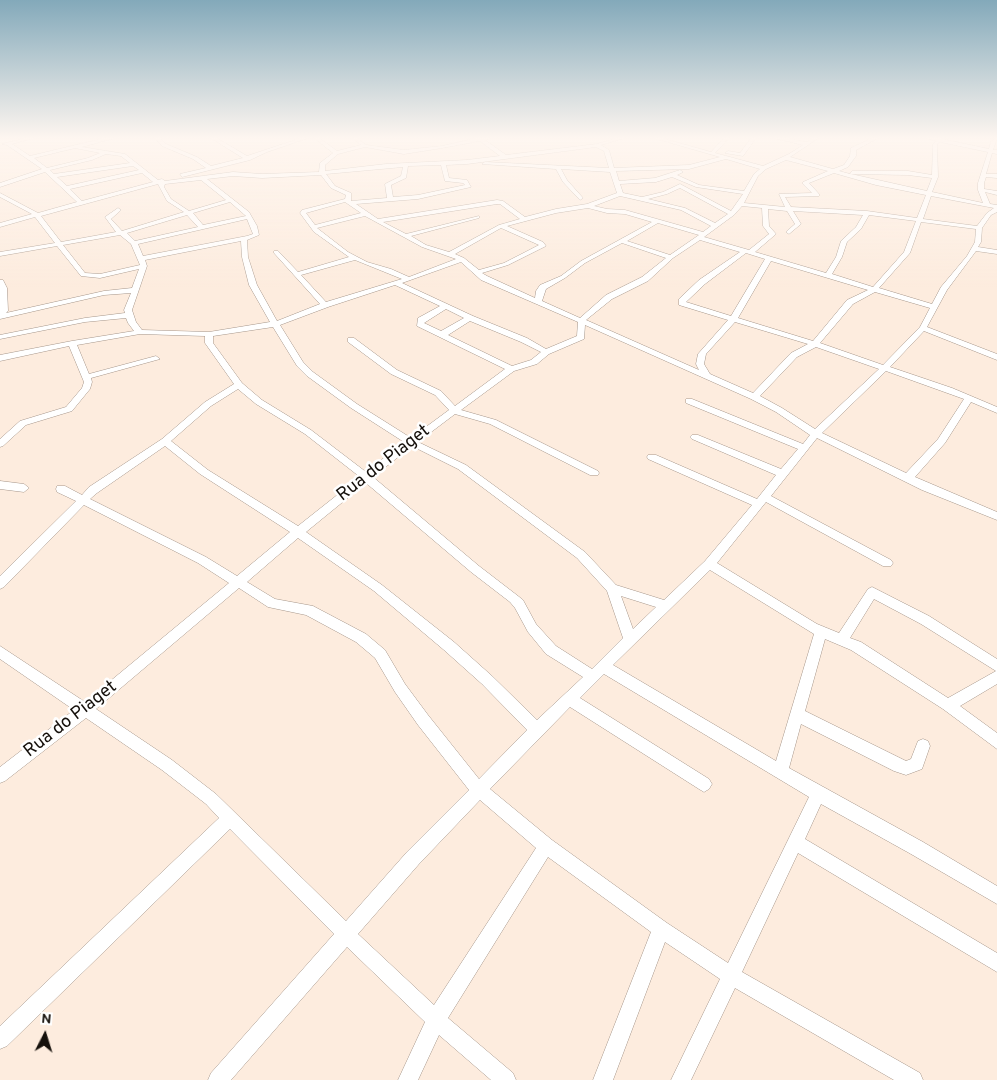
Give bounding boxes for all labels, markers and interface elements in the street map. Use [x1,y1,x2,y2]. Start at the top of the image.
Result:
street label: Rua do Piaget [333,421,435,507]
street label: Rua do Piaget [20,677,122,763]
north arrow [20,1010,70,1060]
text: N [41,1011,52,1028]

